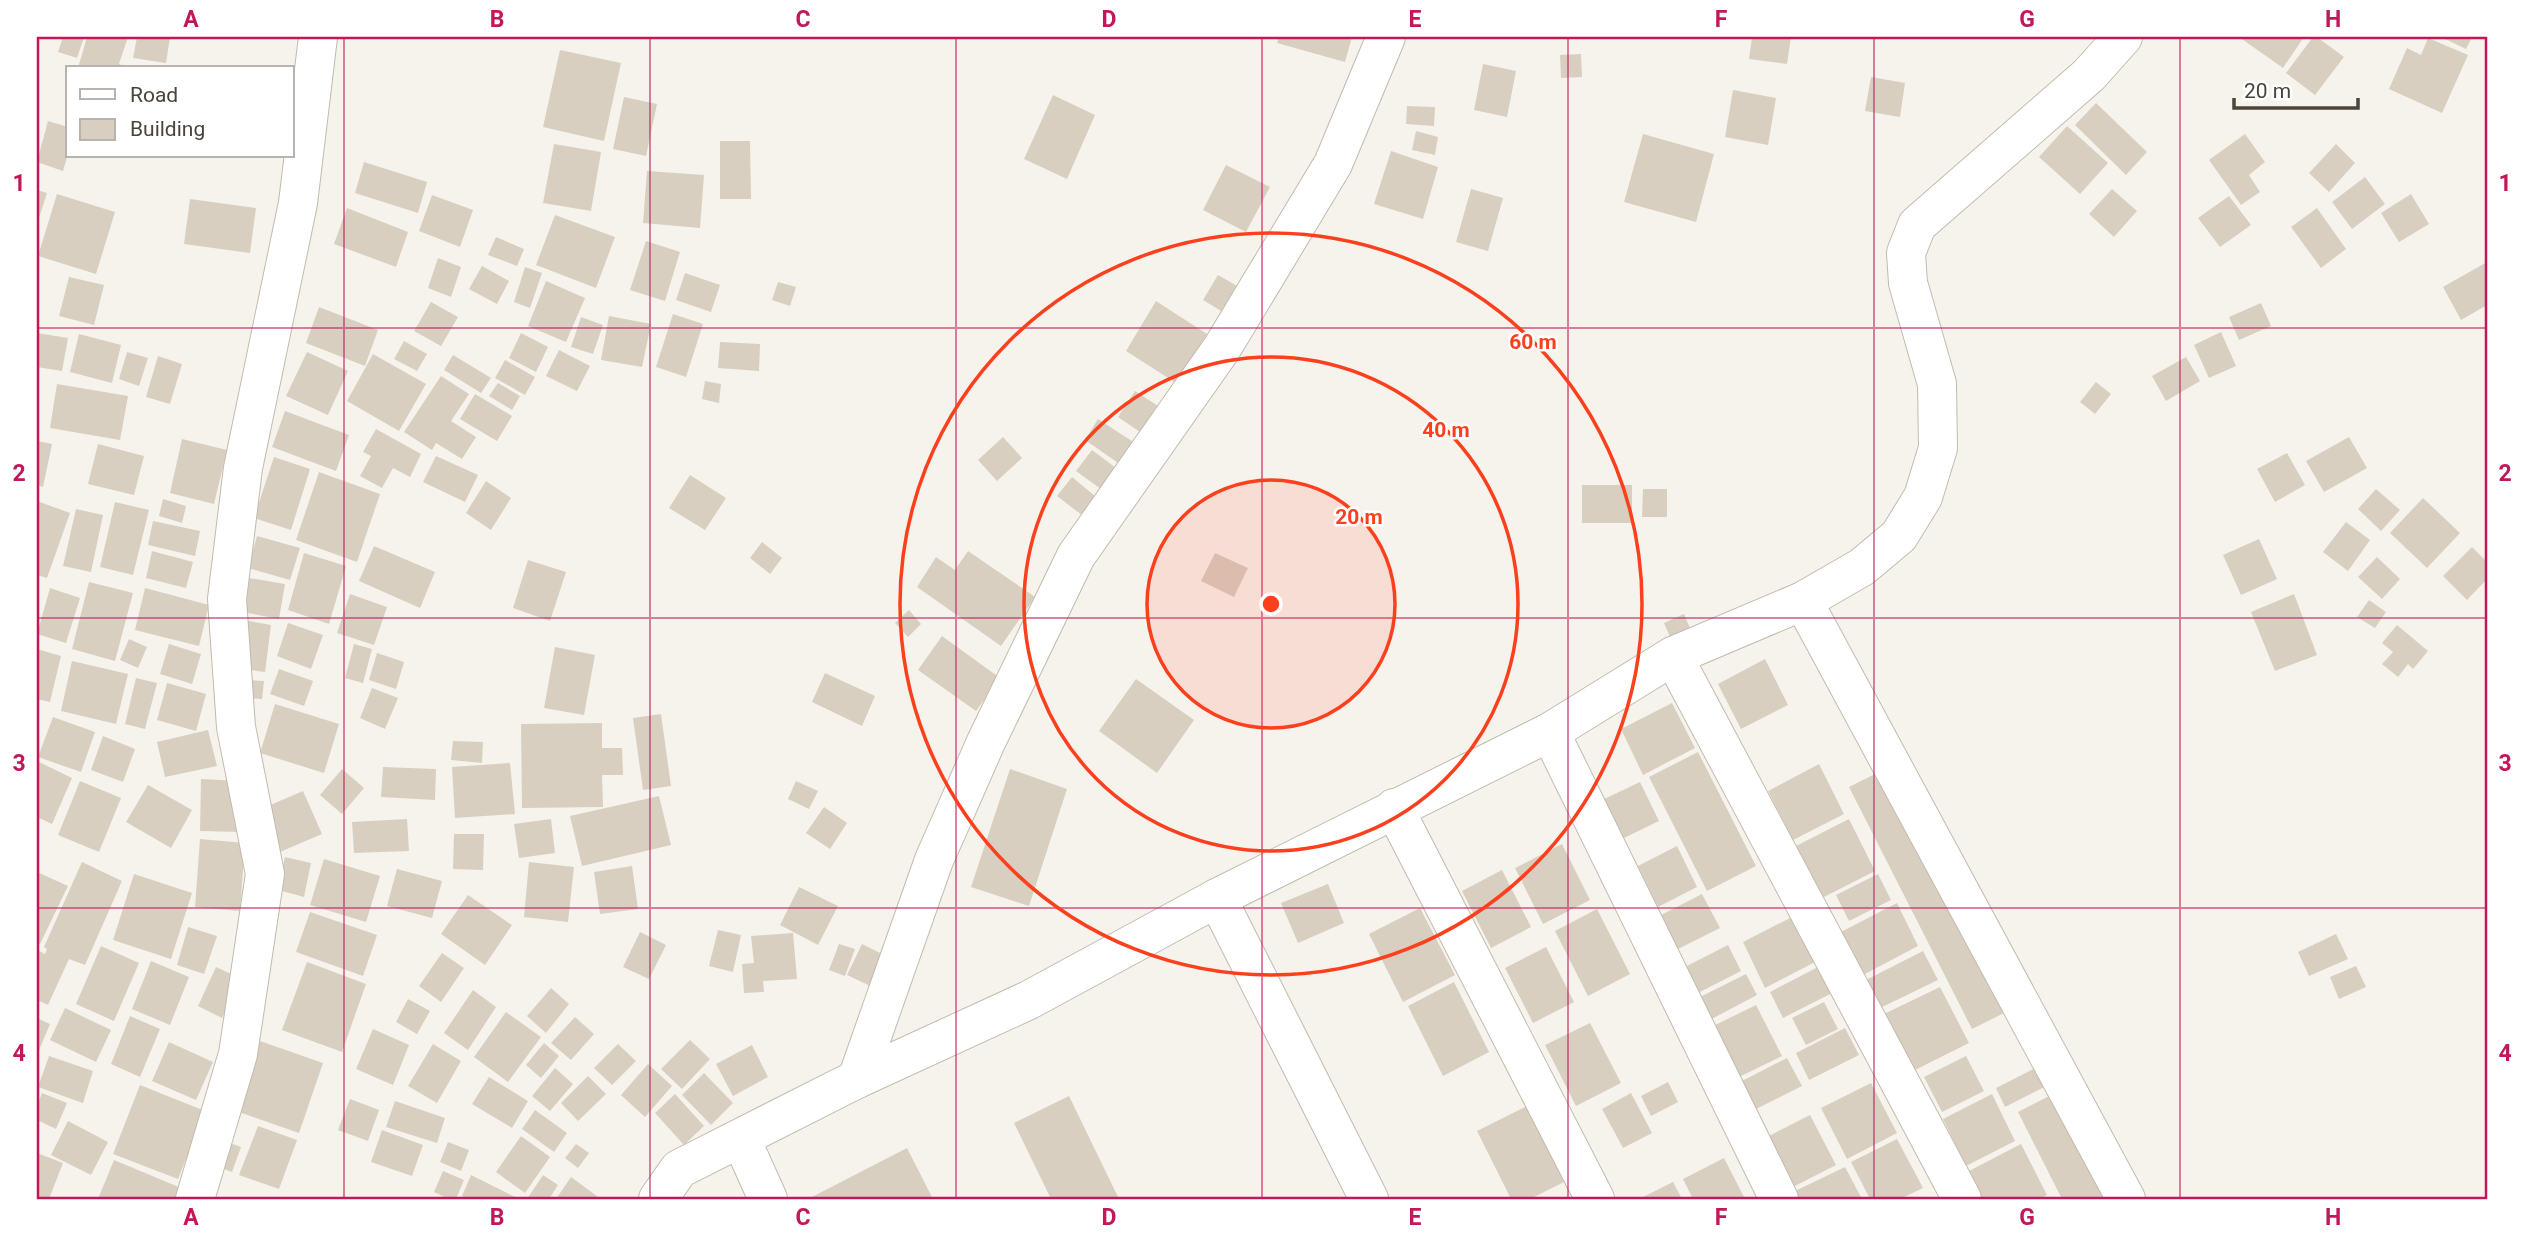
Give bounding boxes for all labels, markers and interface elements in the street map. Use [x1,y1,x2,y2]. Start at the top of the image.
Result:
text: A [183,6,199,33]
text: B [490,6,504,33]
text: C [795,6,811,33]
text: D [1102,6,1116,33]
text: E [1409,6,1422,33]
text: F [1715,6,1728,33]
text: G [2019,6,2035,33]
text: H [2325,6,2341,33]
legend [66,66,294,158]
scale bar [2234,66,2358,110]
text: 20 m [2244,79,2291,103]
text: Road [130,83,178,107]
text: Building [130,117,205,141]
text: 1 [12,170,26,197]
text: 1 [2498,170,2512,197]
text: 60 m [1509,330,1557,354]
text: 40 m [1422,418,1470,442]
text: 2 [12,460,26,487]
text: 2 [2498,460,2512,487]
text: 20 m [1335,505,1383,529]
centre of rings [1259,592,1283,616]
text: 3 [12,750,26,777]
text: 3 [2498,750,2512,777]
text: 4 [12,1040,26,1067]
text: 4 [2498,1040,2512,1067]
text: A [183,1204,199,1231]
text: B [490,1204,504,1231]
text: C [795,1204,811,1231]
text: D [1102,1204,1116,1231]
text: E [1409,1204,1422,1231]
text: F [1715,1204,1728,1231]
text: G [2019,1204,2035,1231]
text: H [2325,1204,2341,1231]

